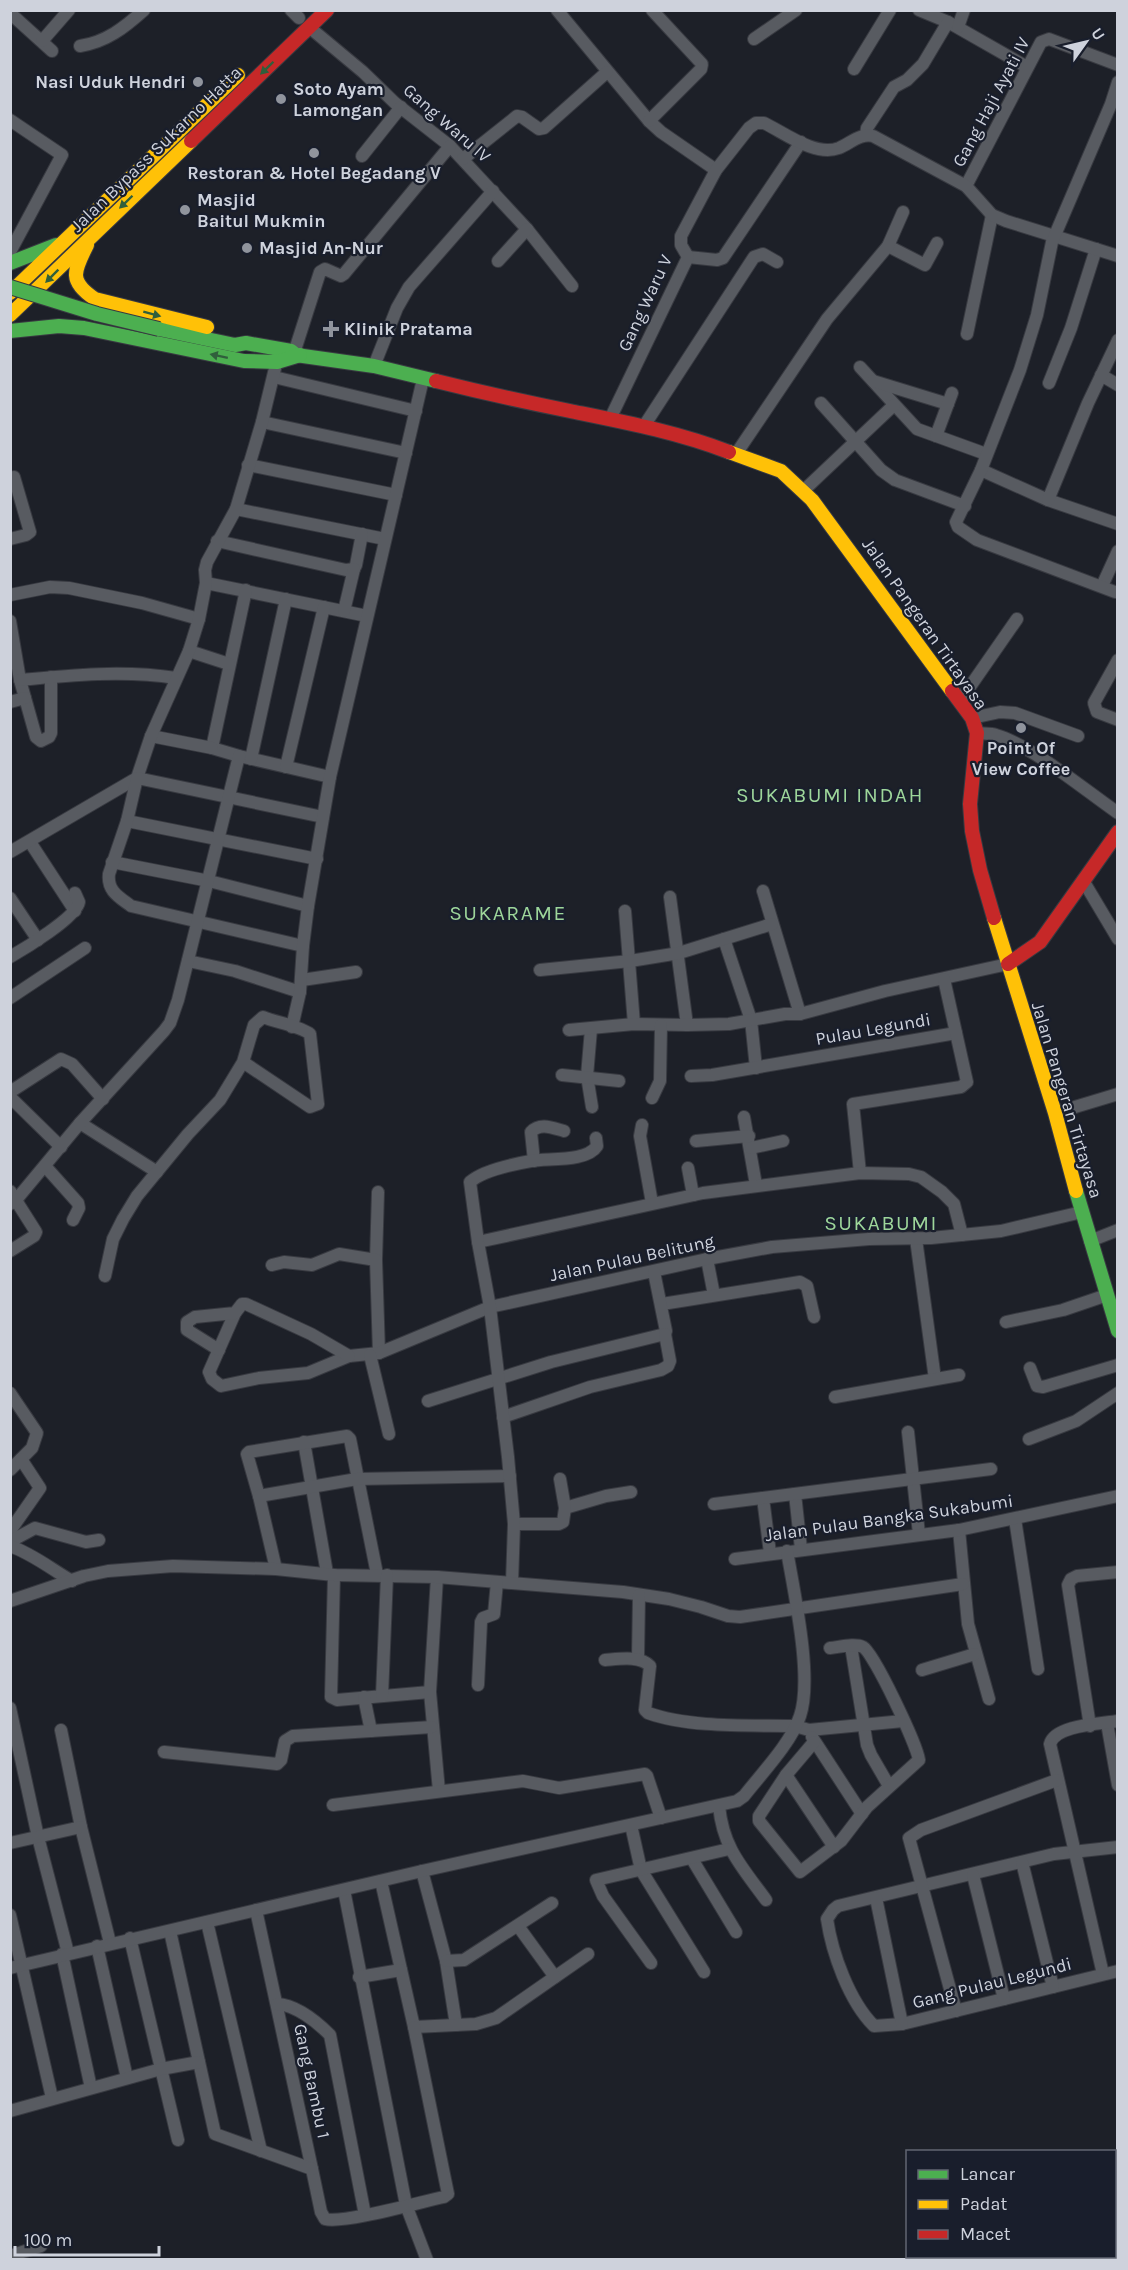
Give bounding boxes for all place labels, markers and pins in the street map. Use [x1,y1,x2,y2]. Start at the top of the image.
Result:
place label: Nasi Uduk Hendri [35,71,186,93]
marker: Nasi Uduk Hendri [191,75,205,89]
place label: Soto Ayam Lamongan [293,78,384,121]
marker: Soto Ayam Lamongan [274,92,288,106]
marker: Restoran & Hotel Begadang V [307,146,321,160]
place label: Restoran & Hotel Begadang V [187,162,441,184]
place label: Masjid Baitul Mukmin [197,189,325,232]
marker: Masjid Baitul Mukmin [178,203,192,217]
place label: Masjid An-Nur [259,237,383,259]
marker: Masjid An-Nur [240,241,254,255]
place label: Klinik Pratama [344,318,473,340]
marker: Klinik Pratama [322,320,340,338]
marker: Point Of View Coffee [1014,721,1028,735]
place label: Point Of View Coffee [972,737,1070,780]

